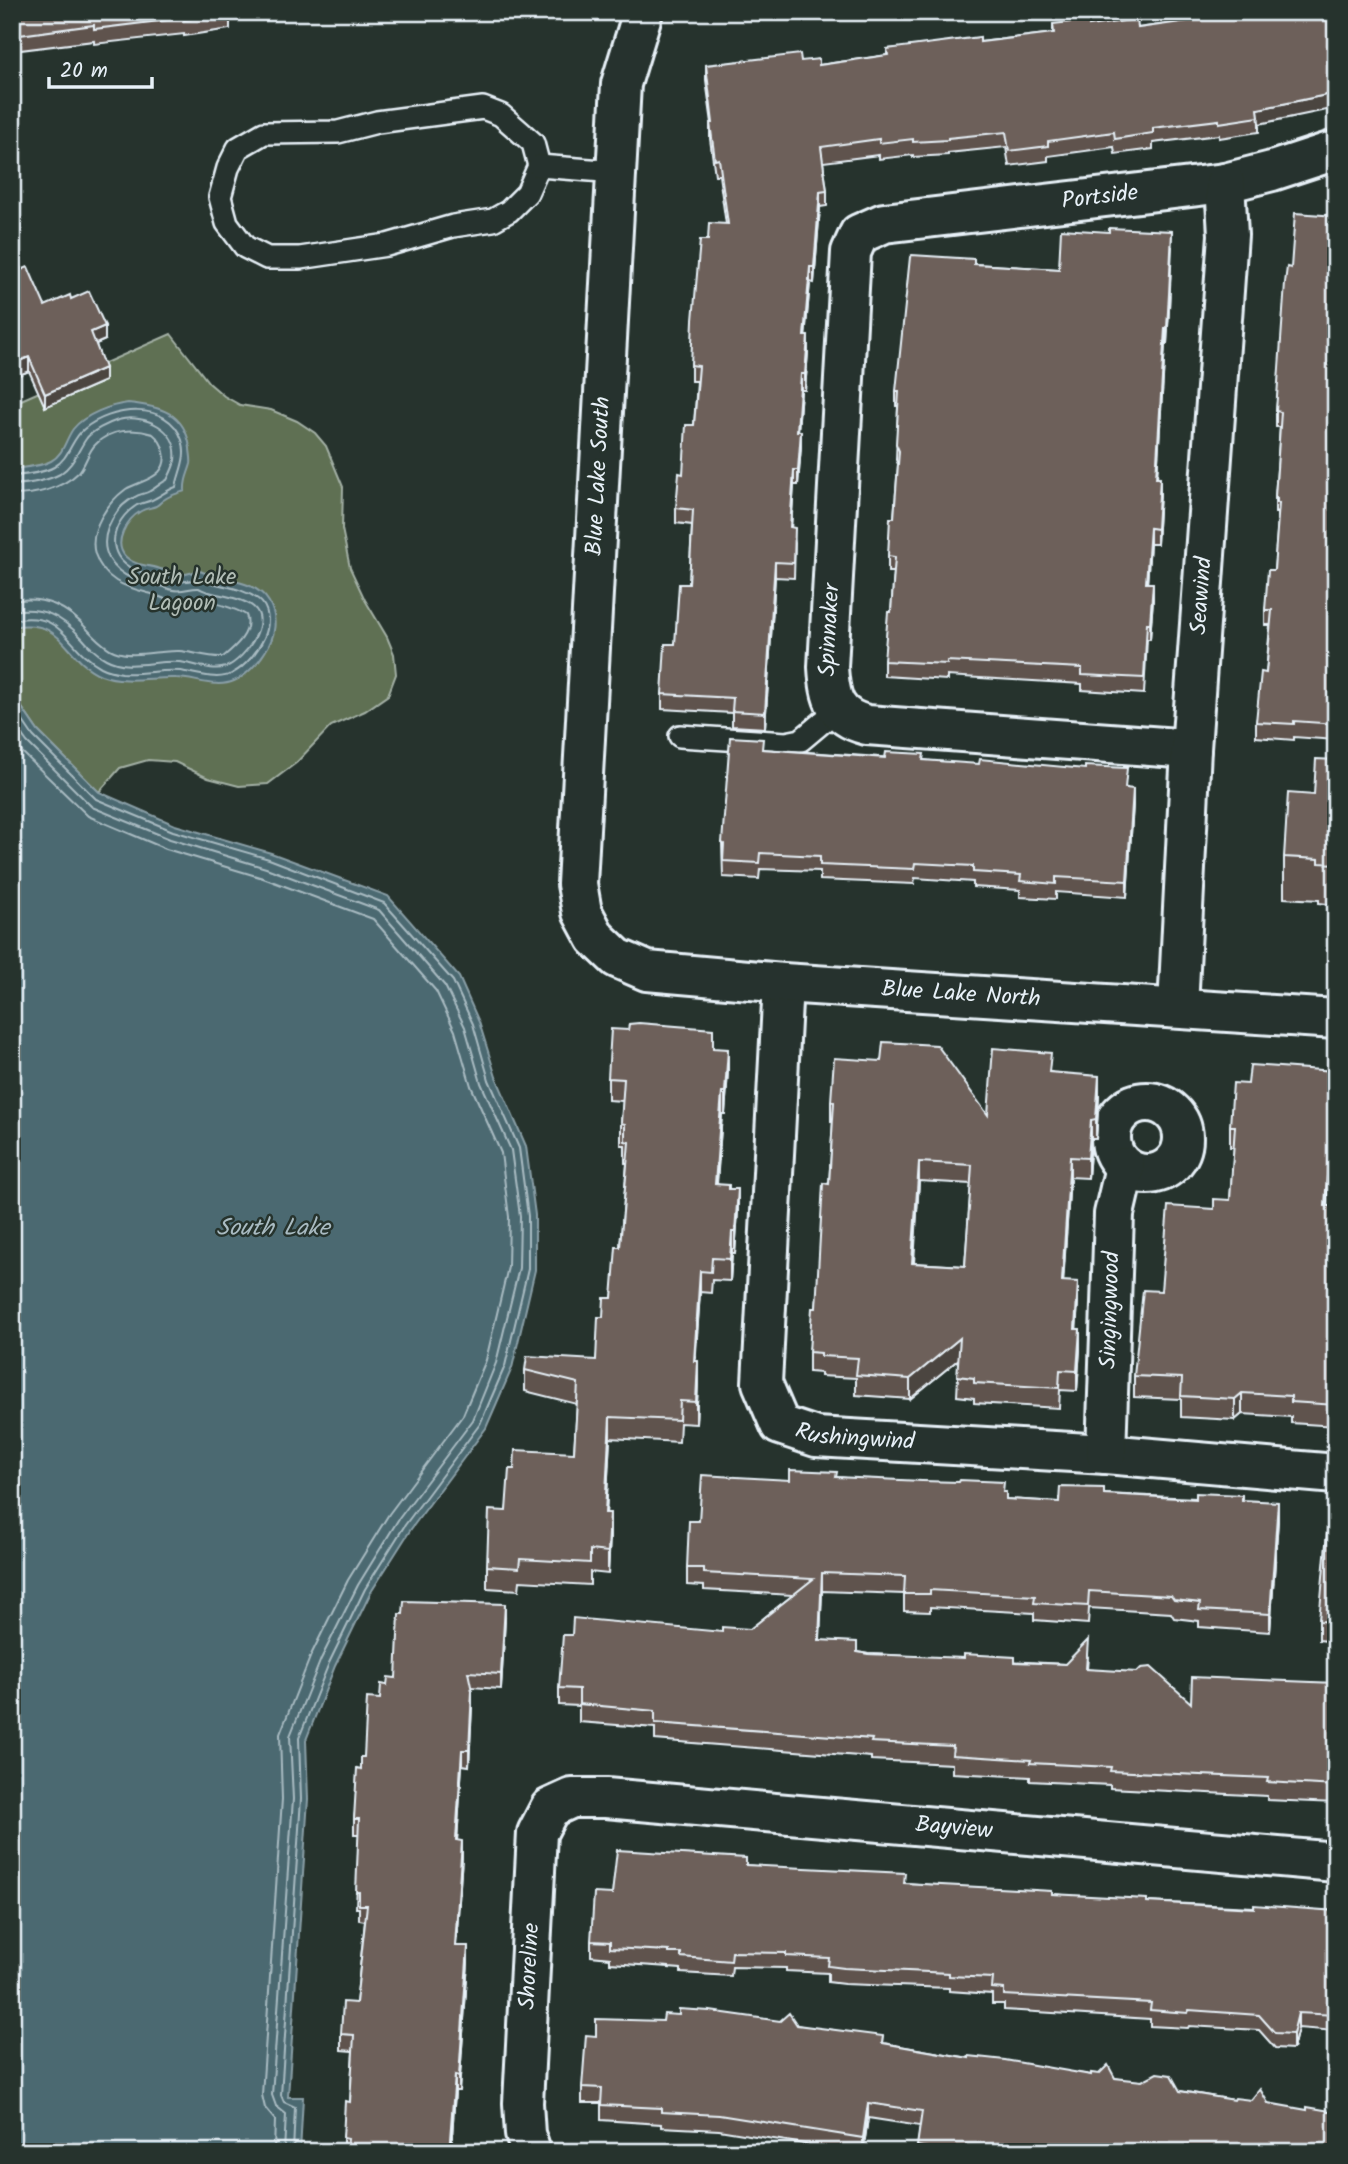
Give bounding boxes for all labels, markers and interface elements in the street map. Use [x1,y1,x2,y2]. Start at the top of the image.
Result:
scale bar [49,46,152,90]
text: 20 m [60,55,108,88]
street label: Portside [1060,175,1140,220]
street label: Blue Lake South [577,395,621,557]
street label: Seawind [1181,555,1223,636]
park label: South Lake Lagoon [128,560,236,622]
street label: Spinnaker [810,581,851,678]
street label: Blue Lake North [880,971,1042,1018]
water label: South Lake [216,1209,332,1248]
street label: Singingwood [1091,1250,1131,1369]
street label: Rushingwind [790,1413,916,1461]
street label: Bayview [914,1807,995,1850]
street label: Shoreline [510,1922,550,2010]

